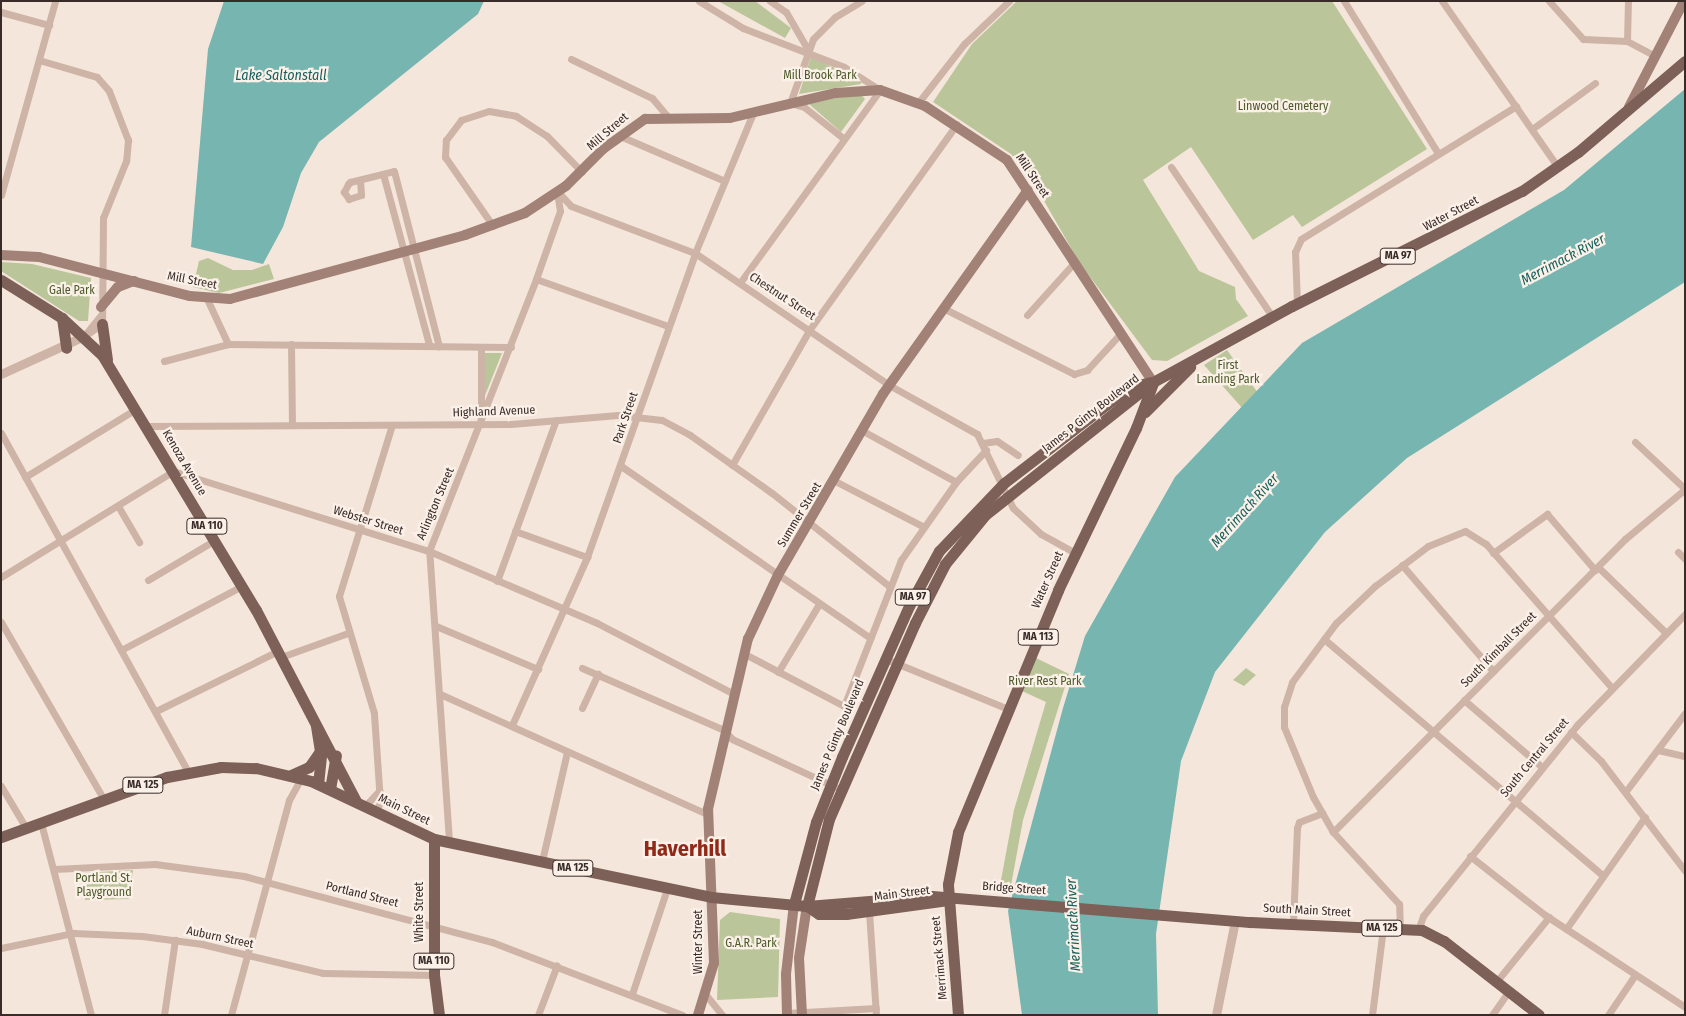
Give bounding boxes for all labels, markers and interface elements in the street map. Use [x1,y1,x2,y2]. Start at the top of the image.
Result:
water label: Lake Saltonstall [235,68,327,84]
park label: Mill Brook Park [783,69,857,83]
park label: Linwood Cemetery [1238,100,1328,114]
street label: Mill Street [584,110,632,154]
street label: Mill Street [1012,151,1052,201]
street label: Water Street [1421,193,1481,235]
water label: Merrimack River [1518,231,1608,289]
road number: MA 97 [1379,248,1417,264]
street label: Mill Street [166,269,218,293]
street label: Chestnut Street [746,270,818,324]
park label: Gale Park [49,284,95,298]
park label: First Landing Park [1197,359,1259,387]
street label: James P Ginty Boulevard [1040,372,1142,456]
street label: Park Street [610,390,642,446]
street label: Highland Avenue [452,403,536,421]
street label: Kenoza Avenue [159,428,209,498]
street label: Arlington Street [414,466,458,542]
water label: Merrimack River [1208,471,1282,551]
street label: Summer Street [775,480,825,550]
street label: Webster Street [331,504,405,538]
road number: MA 110 [186,518,228,534]
street label: Water Street [1029,549,1067,611]
road number: MA 97 [894,588,932,606]
street label: South Kimball Street [1458,609,1540,691]
road number: MA 113 [1017,628,1059,646]
park label: River Rest Park [1008,675,1082,689]
street label: James P Ginty Boulevard [808,677,868,793]
street label: South Central Street [1498,716,1572,800]
road number: MA 125 [122,776,164,794]
street label: Main Street [376,791,432,829]
district label: Haverhill [644,836,726,862]
road number: MA 125 [552,860,594,876]
park label: Portland St. Playground [75,872,133,900]
water label: Merrimack River [1063,878,1085,972]
street label: Portland Street [324,879,400,911]
street label: Bridge Street [982,880,1046,898]
street label: White Street [413,882,427,942]
street label: Main Street [873,883,931,905]
street label: South Main Street [1263,902,1351,920]
street label: Winter Street [692,910,706,974]
street label: Merrimack Street [929,916,951,1000]
road number: MA 125 [1361,920,1403,936]
street label: Auburn Street [185,924,255,952]
park label: G.A.R. Park [725,937,777,951]
road number: MA 110 [413,952,455,969]

